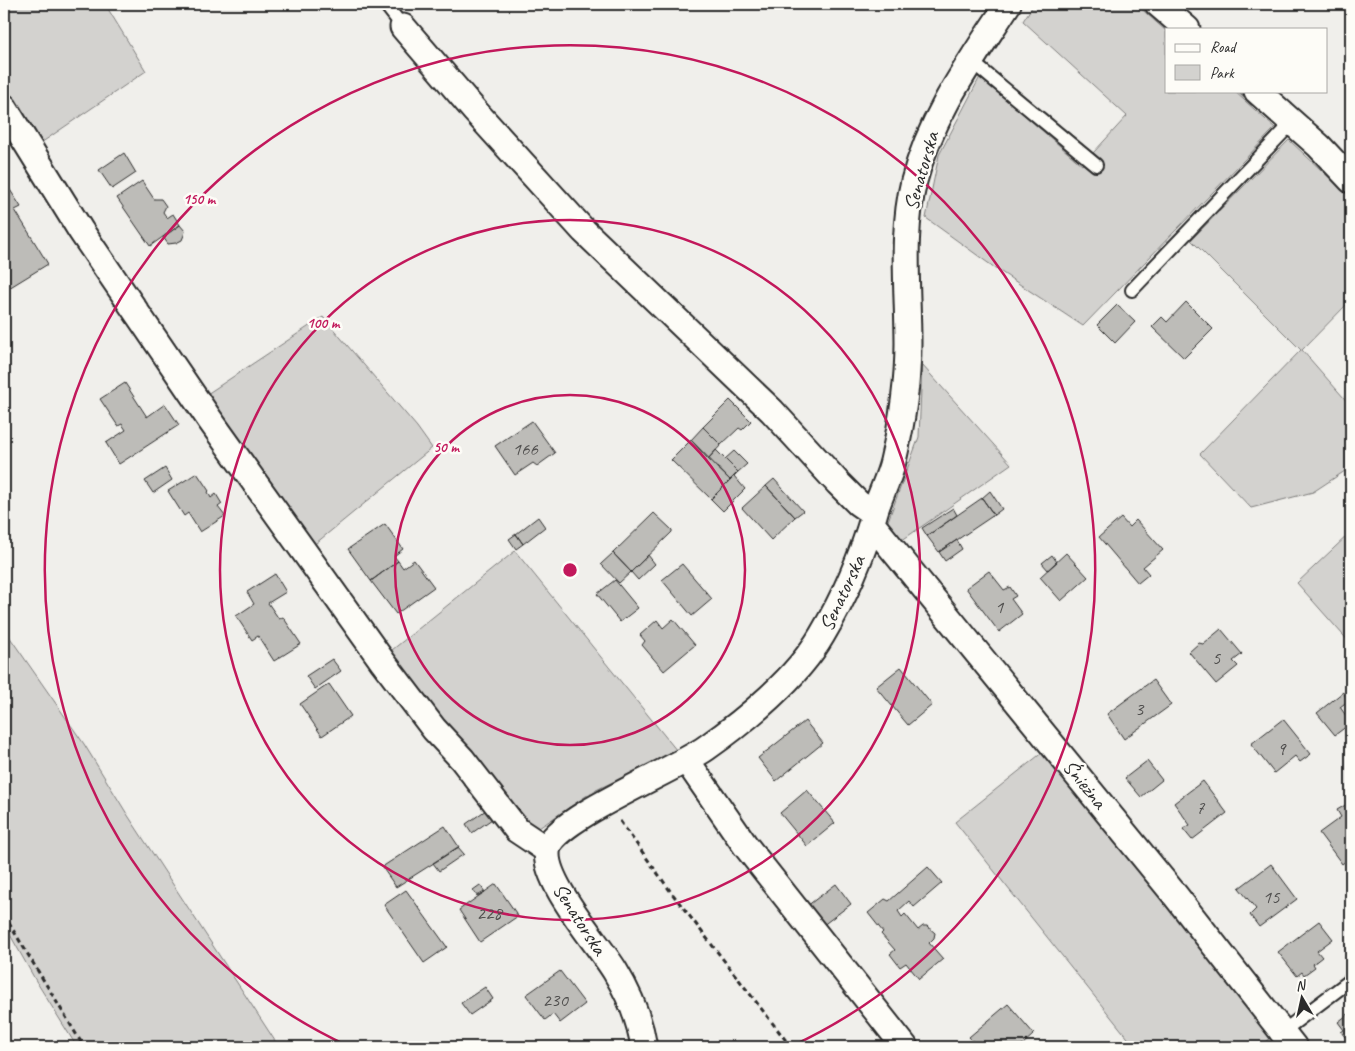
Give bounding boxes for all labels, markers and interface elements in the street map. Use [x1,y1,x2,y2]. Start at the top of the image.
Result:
legend [1165,28,1328,92]
text: Road [1210,38,1237,57]
text: Park [1210,64,1235,83]
street label: Senatorska [897,127,945,213]
text: 150 m [183,190,217,209]
text: 100 m [307,314,341,333]
house number: 166 [512,437,539,461]
text: 50 m [433,438,460,457]
street label: Senatorska [813,549,872,635]
centre of rings [561,561,579,579]
house number: 1 [995,595,1005,619]
house number: 5 [1212,646,1222,670]
house number: 3 [1135,697,1145,721]
house number: 9 [1277,737,1287,761]
street label: Śnieżna [1057,754,1114,815]
house number: 7 [1196,796,1206,820]
street label: Senatorska [547,878,614,961]
house number: 15 [1262,885,1281,909]
house number: 228 [476,901,504,925]
north arrow [1278,974,1328,1024]
text: N [1294,976,1308,995]
house number: 230 [542,988,569,1012]

